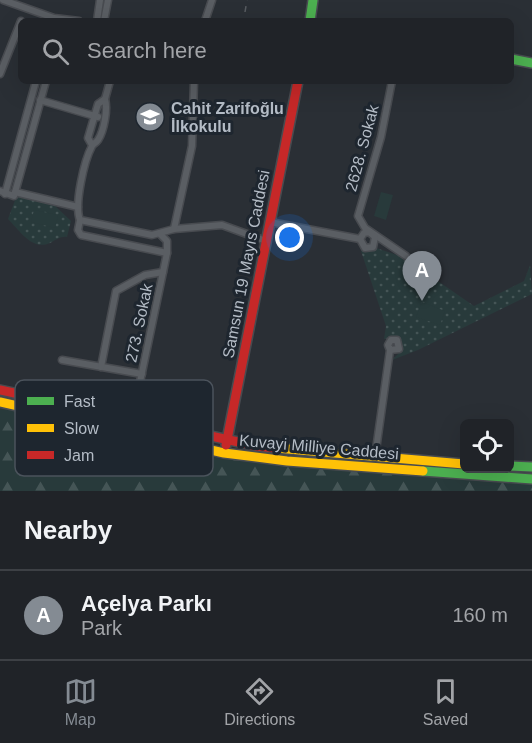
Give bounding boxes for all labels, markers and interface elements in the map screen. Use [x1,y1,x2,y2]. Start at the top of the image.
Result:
search box [18,18,514,84]
icon: search [39,35,72,68]
text: Search here [87,38,207,63]
place label: Cahit Zarifoğlu İlkokulu [171,100,284,135]
school or university icon: Cahit Zarifoğlu İlkokulu [134,101,166,133]
street label: 2628. Sokak [342,102,382,193]
street label: Samsun 19 Mayıs Caddesi [219,169,273,359]
your location [275,223,304,252]
pin: A [402,252,442,301]
street label: 273. Sokak [122,281,156,364]
legend [15,380,213,476]
text: Fast [64,393,96,410]
map controls [460,419,514,473]
button: locate [460,419,514,473]
text: Slow [64,420,99,437]
street label: Kuvayi Milliye Caddesi [239,432,399,462]
text: Jam [64,447,94,464]
text: Nearby [24,515,112,545]
text: Açelya Parkı [81,591,212,616]
text: A [36,604,51,626]
text: 160 m [452,604,508,626]
text: Park [81,617,122,639]
tab: Map [64,675,97,729]
tab: Directions [224,675,295,729]
tab: Saved [423,675,468,729]

